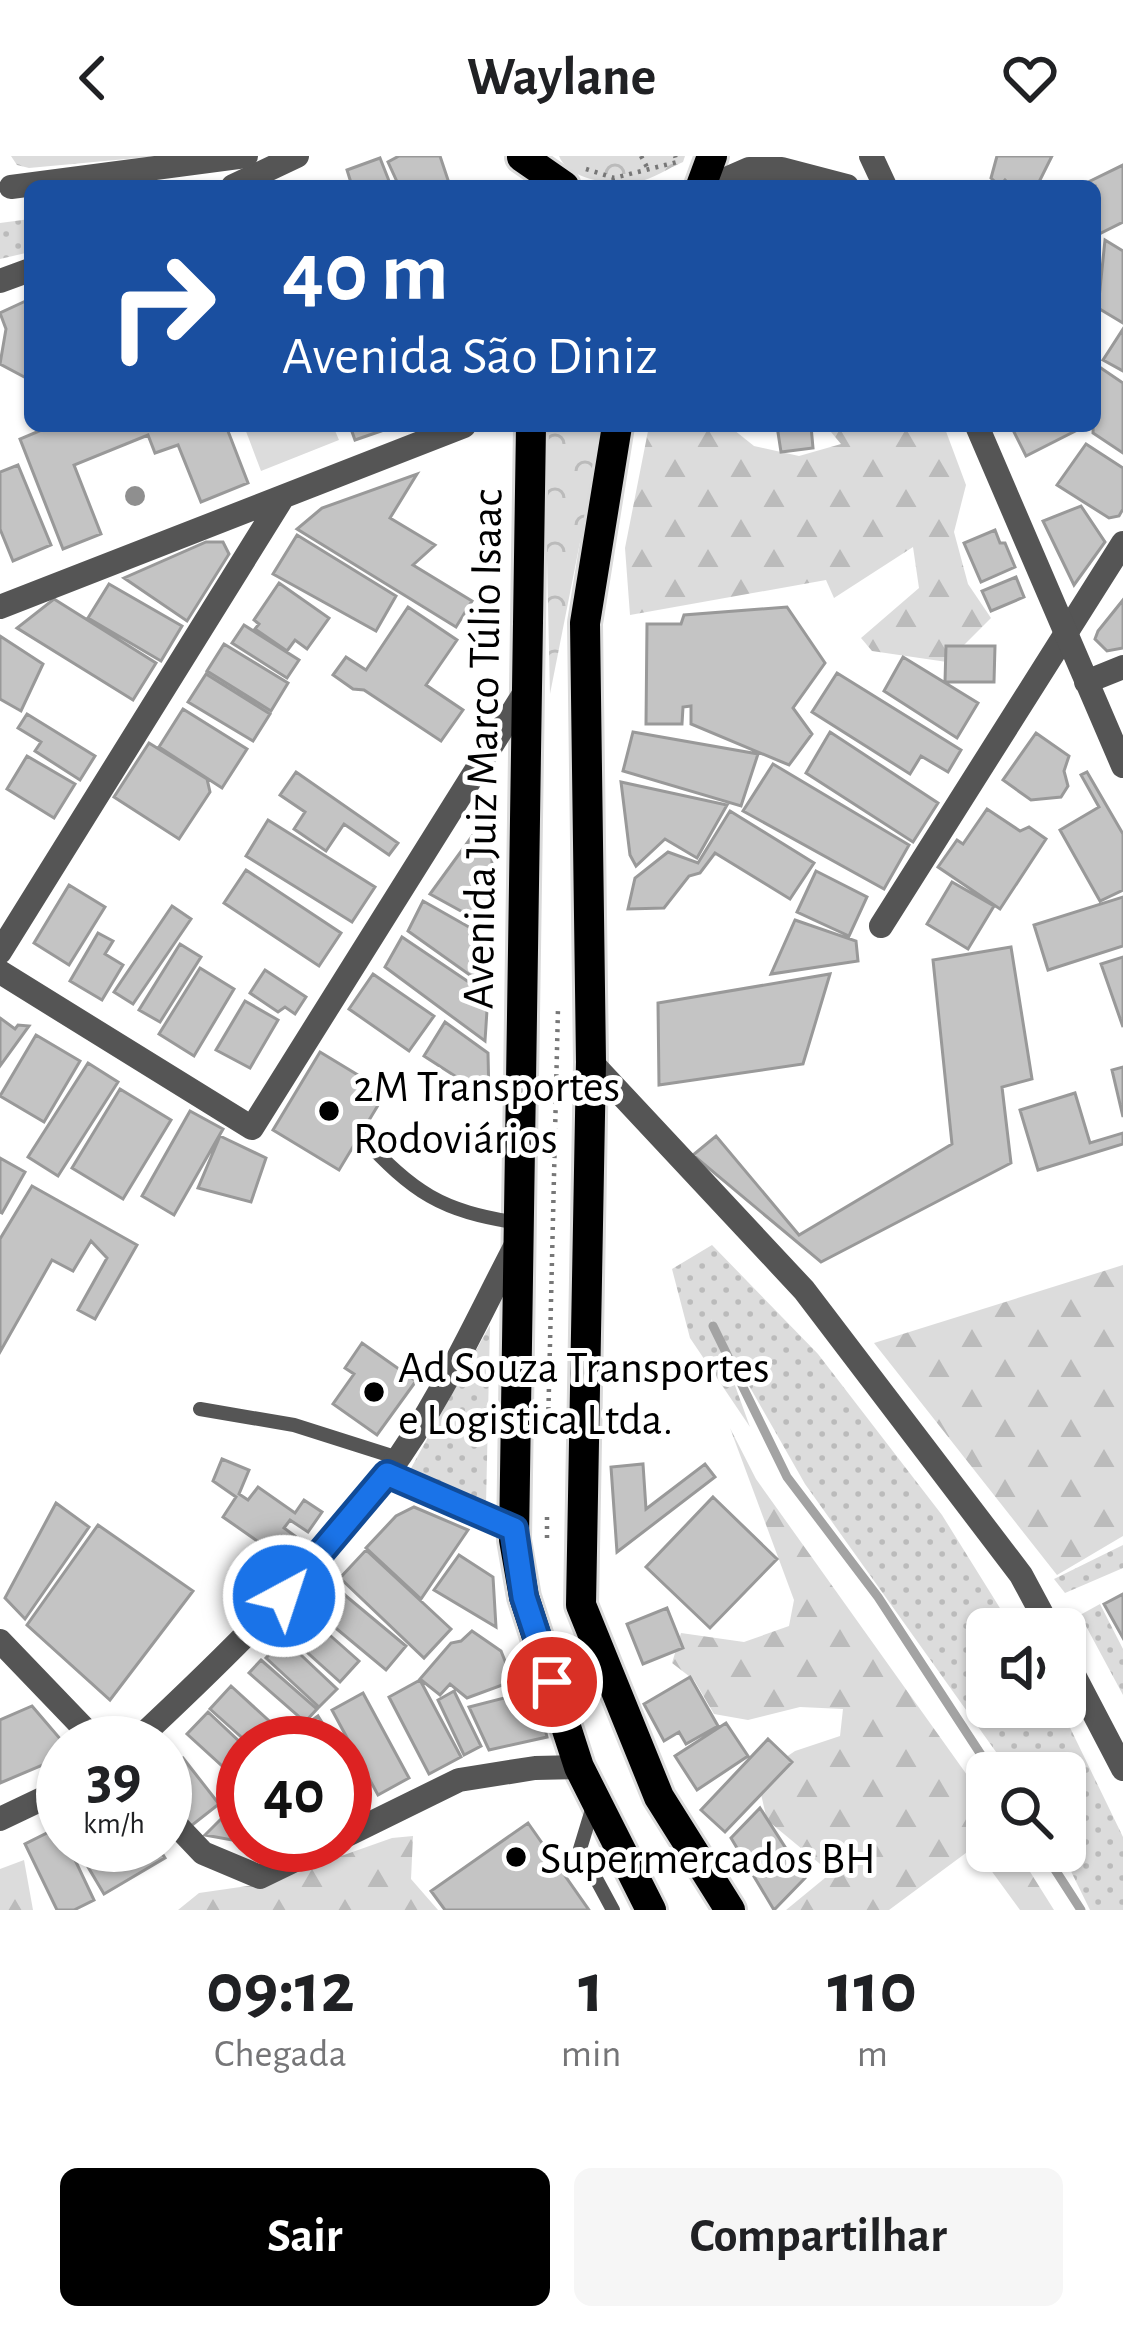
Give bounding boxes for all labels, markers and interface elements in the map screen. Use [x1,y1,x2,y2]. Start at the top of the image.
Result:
icon: back [60,45,126,111]
icon: heart [997,45,1063,111]
text: Waylane [467,51,656,105]
icon: right [84,228,240,384]
text: 40 m [282,232,449,316]
text: Avenida São Diniz [282,330,658,384]
street label: Avenida Juiz Marco Túlio Isaac [456,489,511,1009]
place label: 2M Transportes Rodoviários [353,1065,620,1162]
marker: 2M Transportes Rodoviários [316,1098,342,1124]
place label: Ad Souza Transportes e Logistica Ltda. [398,1346,770,1443]
marker: Ad Souza Transportes e Logistica Ltda. [361,1379,387,1405]
position arrow [221,1533,347,1659]
map controls [966,1608,1086,1872]
button: sound [966,1608,1086,1728]
pin [501,1631,603,1733]
icon: arrive [519,1649,585,1715]
speed limit sign: 40 [216,1716,372,1872]
text: 39 [87,1749,141,1809]
button: search [966,1752,1086,1872]
text: km/h [83,1809,145,1839]
place label: Supermercados BH [540,1837,876,1882]
marker: Supermercados BH [503,1844,529,1870]
text: 09:12 [206,1953,355,2025]
text: 1 [578,1953,604,2025]
text: 110 [828,1953,917,2025]
text: Chegada [214,2035,347,2074]
text: min [561,2035,622,2074]
text: m [857,2035,888,2074]
button: Sair [60,2168,550,2306]
button: Compartilhar [574,2168,1063,2306]

